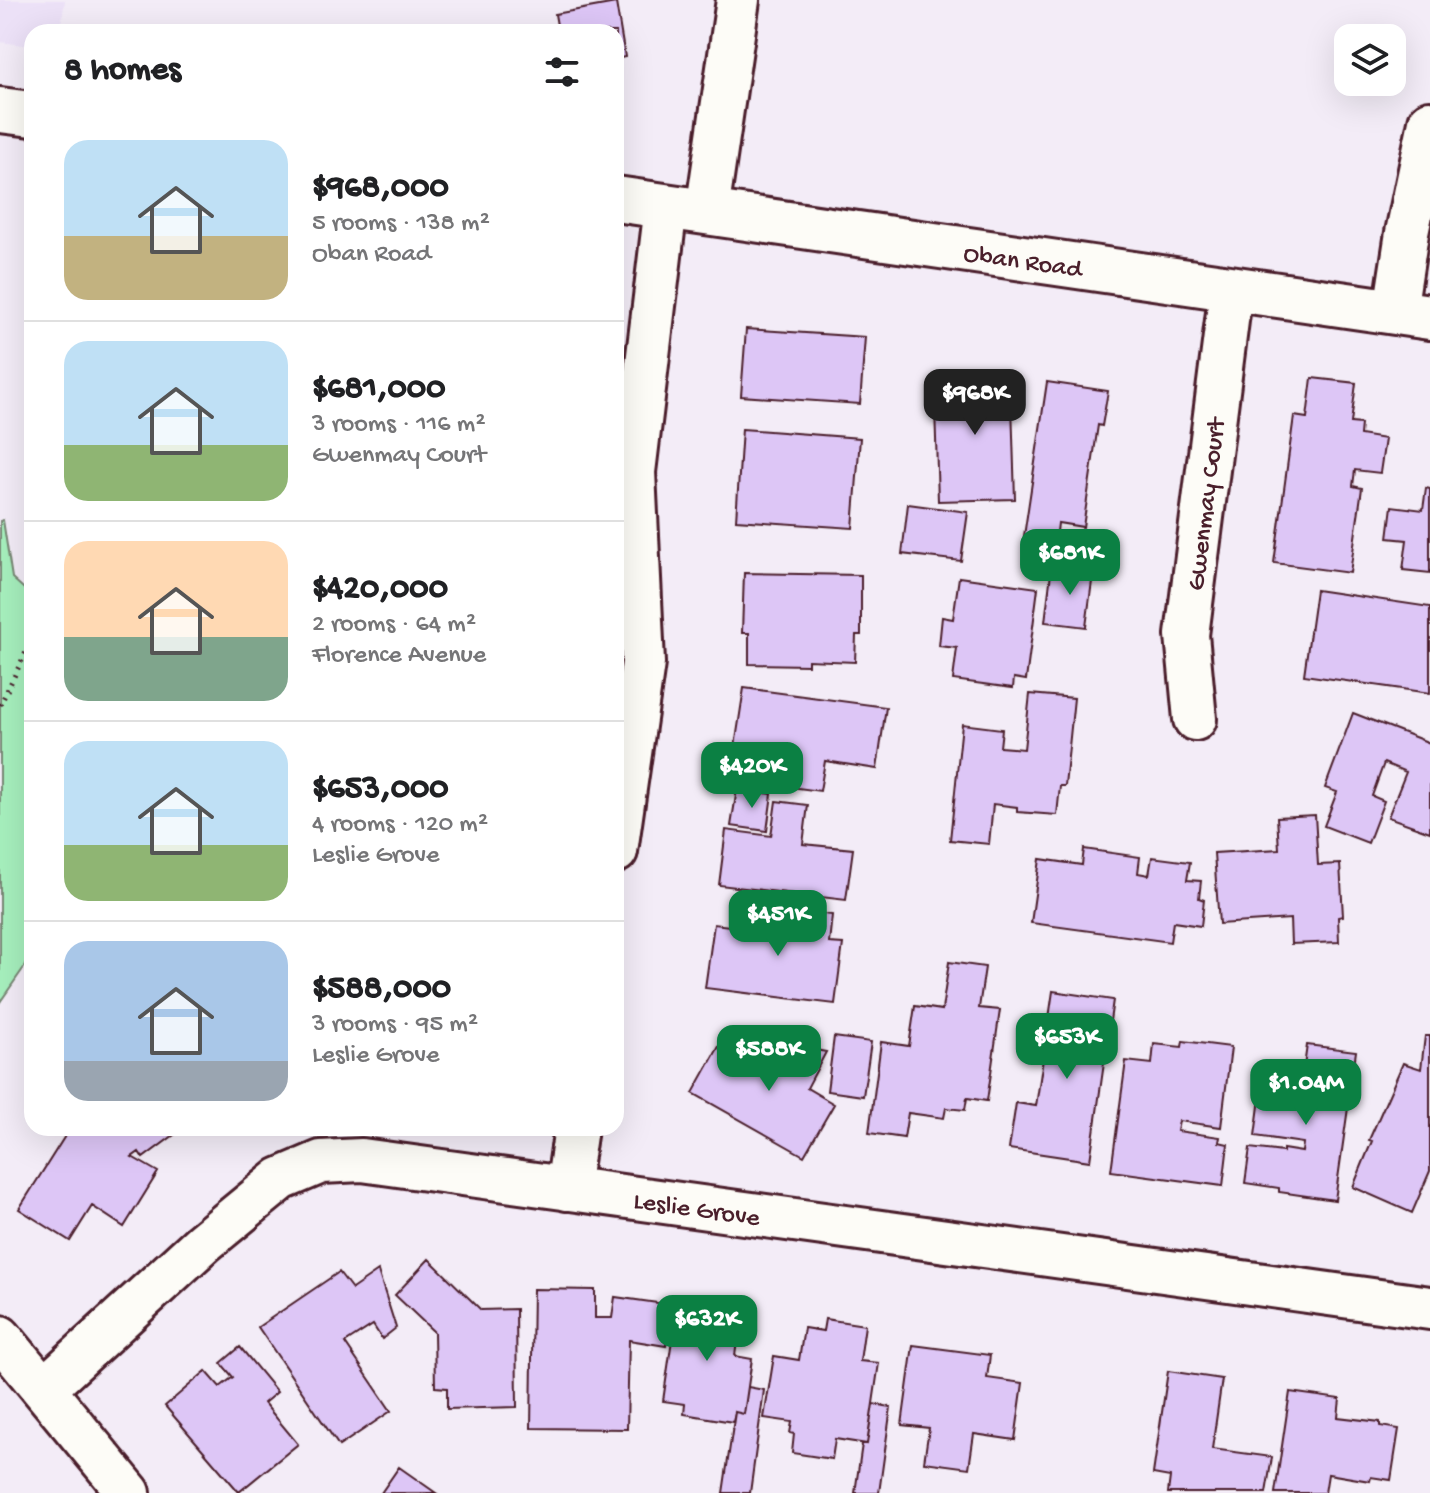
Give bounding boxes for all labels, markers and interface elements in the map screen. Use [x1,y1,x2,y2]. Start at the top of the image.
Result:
map controls [1334,24,1406,96]
button: layers [1334,24,1406,96]
icon: filters [540,50,584,94]
text: 8 homes [64,52,181,92]
text: $968,000 [312,169,449,209]
icon: home [128,172,224,268]
text: 5 rooms · 138 m² [312,209,490,240]
text: Oban Road [312,240,431,271]
street label: Oban Road [961,240,1085,287]
pin: $968K [919,369,1031,437]
text: $681,000 [312,370,445,410]
icon: home [128,373,224,469]
text: $968K [942,379,1008,410]
text: 3 rooms · 116 m² [312,410,485,441]
street label: Gwenmay Court [1182,414,1235,593]
text: Gwenmay Court [312,441,486,472]
pin: $681K [1014,529,1126,597]
text: $681K [1038,539,1102,570]
text: $420,000 [312,570,448,610]
icon: home [128,573,224,669]
text: 2 rooms · 64 m² [312,610,476,641]
text: Florence Avenue [312,641,486,672]
pin: $420K [696,742,808,810]
text: $420K [719,752,785,783]
text: $653,000 [312,770,449,810]
icon: home [128,773,224,869]
text: 4 rooms · 120 m² [312,810,488,841]
text: Leslie Grove [312,841,439,872]
pin: $451K [722,890,834,958]
text: $451K [747,900,809,931]
text: $588,000 [312,970,451,1010]
icon: home [128,973,224,1069]
text: 3 rooms · 95 m² [312,1010,478,1041]
pin: $653K [1011,1013,1123,1081]
text: $653K [1034,1023,1100,1054]
pin: $588K [713,1025,825,1093]
text: $588K [735,1035,803,1066]
text: Leslie Grove [312,1041,439,1072]
pin: $1.04M [1241,1059,1371,1127]
text: $1.04M [1268,1069,1344,1100]
street label: Leslie Grove [631,1187,762,1236]
pin: $632K [651,1295,763,1363]
text: $632K [674,1305,740,1336]

